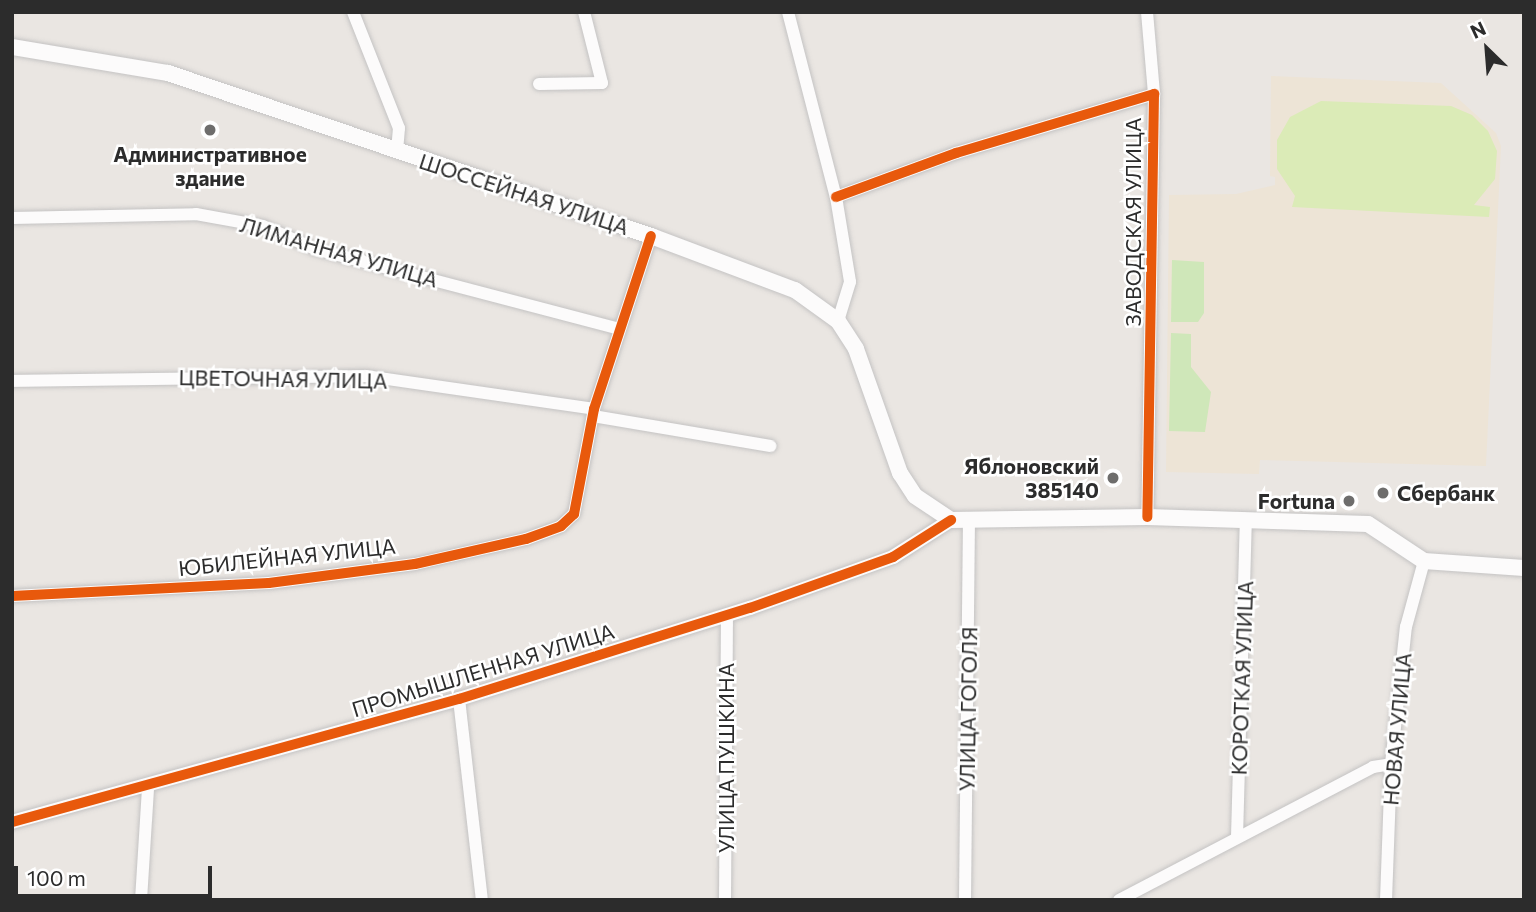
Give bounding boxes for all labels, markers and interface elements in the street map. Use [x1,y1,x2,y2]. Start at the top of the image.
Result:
north arrow [1452,14,1522,84]
text: N [1467,16,1489,43]
street label: ЗАВОДСКАЯ УЛИЦА [1120,118,1146,326]
marker: Административное здание [202,122,218,138]
place label: Административное здание [113,141,307,191]
street label: ШОССЕЙНАЯ УЛИЦА [416,148,632,240]
street label: ЛИМАННАЯ УЛИЦА [237,212,441,292]
street label: ЦВЕТОЧНАЯ УЛИЦА [178,365,388,393]
place label: Яблоновский 385140 [964,453,1099,503]
marker: Яблоновский 385140 [1105,470,1121,486]
place label: Сбербанк [1397,480,1495,506]
marker: Сбербанк [1375,485,1391,501]
place label: Fortuna [1258,488,1335,514]
marker: Fortuna [1341,493,1357,509]
street label: ЮБИЛЕЙНАЯ УЛИЦА [177,533,397,581]
street label: КОРОТКАЯ УЛИЦА [1226,580,1258,776]
street label: ПРОМЫШЛЕННАЯ УЛИЦА [349,618,617,722]
street label: УЛИЦА ГОГОЛЯ [954,626,982,792]
street label: НОВАЯ УЛИЦА [1378,652,1416,806]
street label: УЛИЦА ПУШКИНА [713,663,739,853]
scale bar [18,852,215,896]
text: 100 m [27,865,86,890]

